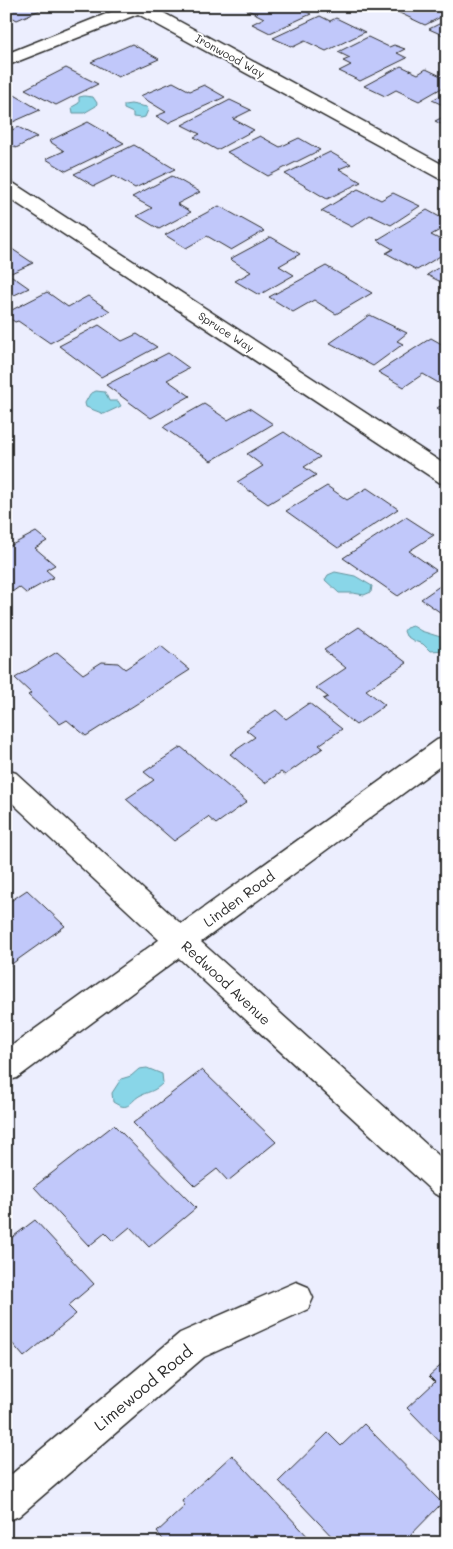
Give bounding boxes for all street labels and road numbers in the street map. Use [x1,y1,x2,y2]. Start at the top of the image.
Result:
street label: Ironwood Way [193,30,268,81]
street label: Spruce Way [196,308,257,355]
street label: Linden Road [199,866,278,931]
street label: Redwood Avenue [178,936,275,1029]
street label: Limewood Road [89,1340,196,1435]

